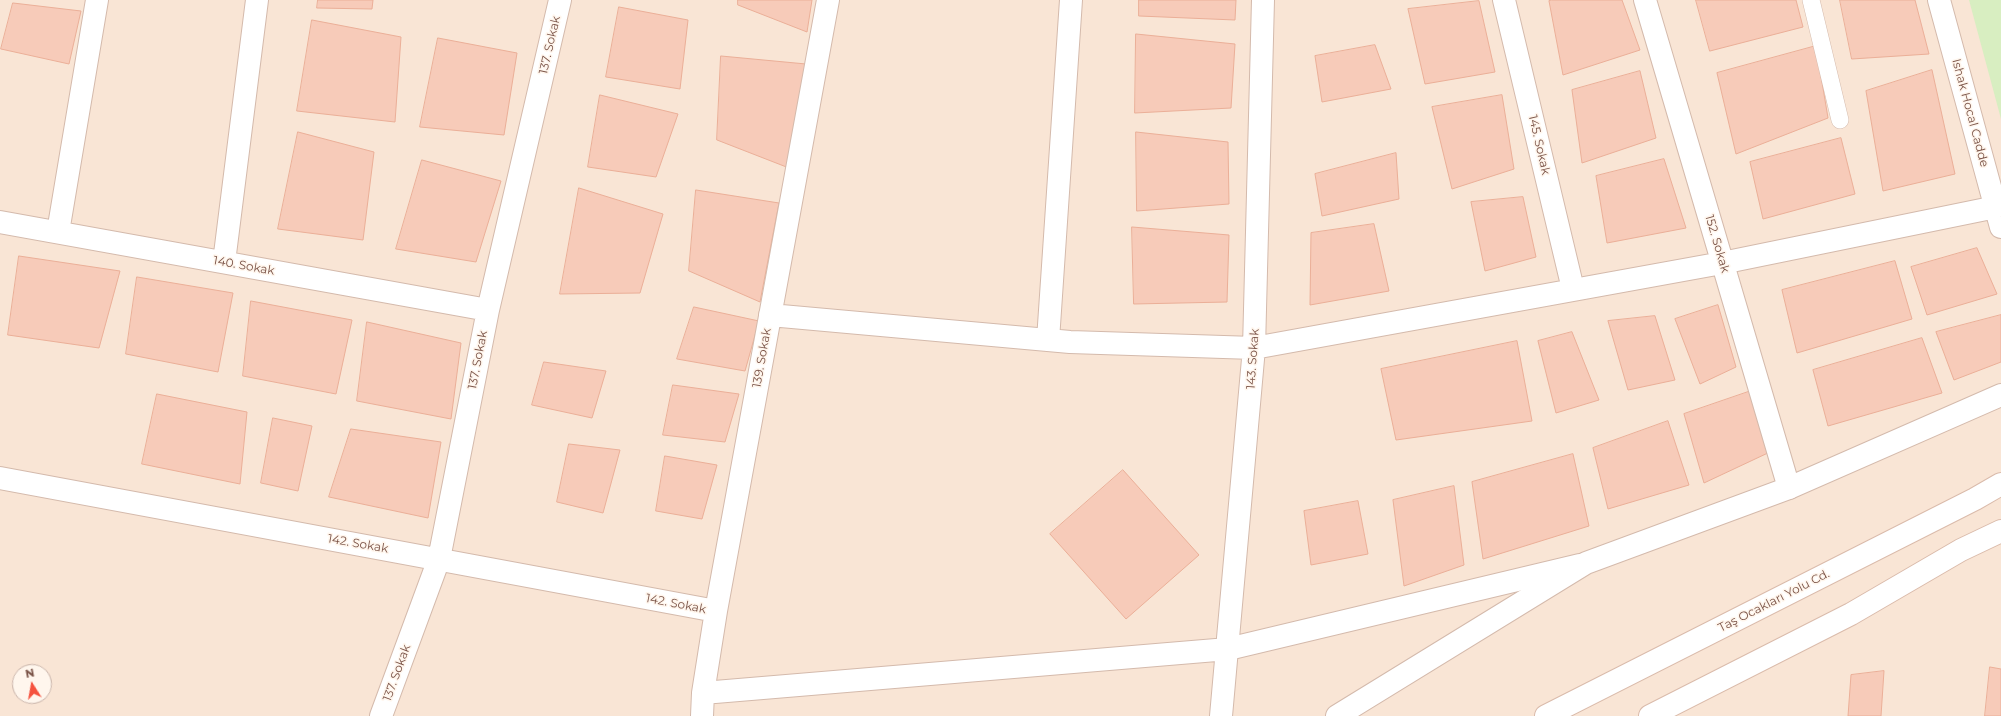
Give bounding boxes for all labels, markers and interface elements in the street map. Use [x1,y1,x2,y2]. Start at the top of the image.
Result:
street label: 137. Sokak [536,14,564,76]
street label: Ishak Hocal Cadde [1949,57,1991,169]
street label: 145. Sokak [1525,114,1553,176]
street label: 152. Sokak [1702,213,1732,275]
street label: 140. Sokak [212,254,276,278]
street label: 139. Sokak [750,327,774,389]
street label: 143. Sokak [1244,328,1262,390]
street label: 137. Sokak [465,330,491,390]
street label: 142. Sokak [327,532,389,556]
street label: Taş Ocakları Yolu Cd. [1716,567,1832,635]
street label: 142. Sokak [645,591,707,617]
street label: 137. Sokak [380,643,414,703]
north arrow [12,664,52,704]
text: N [24,665,36,681]

